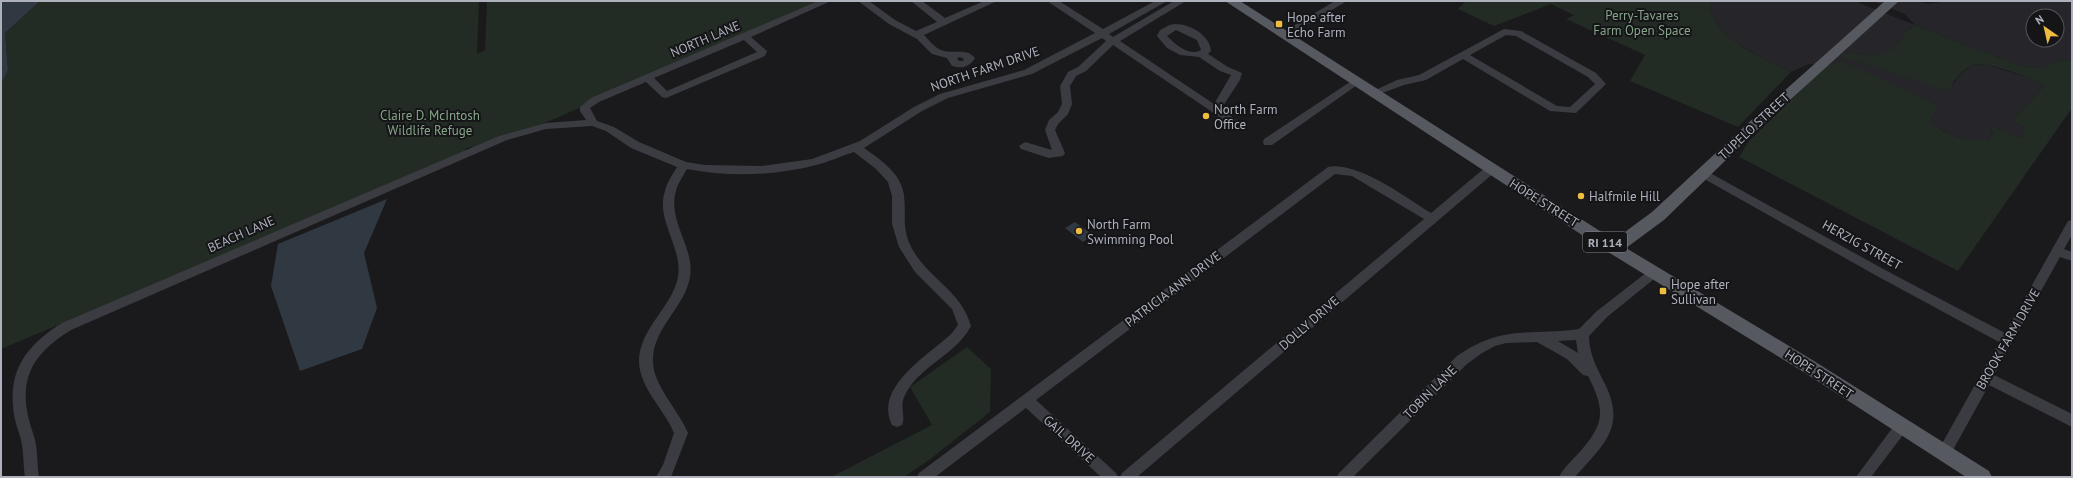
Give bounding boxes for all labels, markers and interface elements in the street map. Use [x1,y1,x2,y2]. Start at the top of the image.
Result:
park label: Perry-Tavares Farm Open Space [1593,7,1691,39]
north arrow [2025,8,2065,48]
place label: Hope after Echo Farm [1287,9,1346,41]
text: N [2032,12,2046,28]
street label: NORTH LANE [668,17,742,61]
marker: Hope after Echo Farm [1274,19,1284,29]
street label: NORTH FARM DRIVE [928,42,1042,96]
street label: TUPELO STREET [1715,89,1793,163]
place label: North Farm Office [1214,101,1278,133]
park label: Claire D. McIntosh Wildlife Refuge [380,107,480,139]
marker: North Farm Office [1201,111,1211,121]
street label: HOPE STREET [1506,175,1582,231]
place label: Halfmile Hill [1589,188,1660,205]
marker: Halfmile Hill [1576,191,1586,201]
street label: BEACH LANE [205,212,277,256]
place label: North Farm Swimming Pool [1087,216,1174,248]
street label: HERZIG STREET [1819,216,1905,274]
marker: North Farm Swimming Pool [1074,226,1084,236]
road number: RI 114 [1583,232,1627,252]
street label: PATRICIA ANN DRIVE [1121,247,1225,331]
place label: Hope after Sullivan [1671,276,1730,308]
street label: BROOK FARM DRIVE [1972,285,2044,393]
marker: Hope after Sullivan [1658,286,1668,296]
street label: DOLLY DRIVE [1275,292,1343,354]
street label: HOPE STREET [1782,346,1856,402]
street label: TOBIN LANE [1400,362,1460,422]
street label: GAIL DRIVE [1040,411,1098,467]

